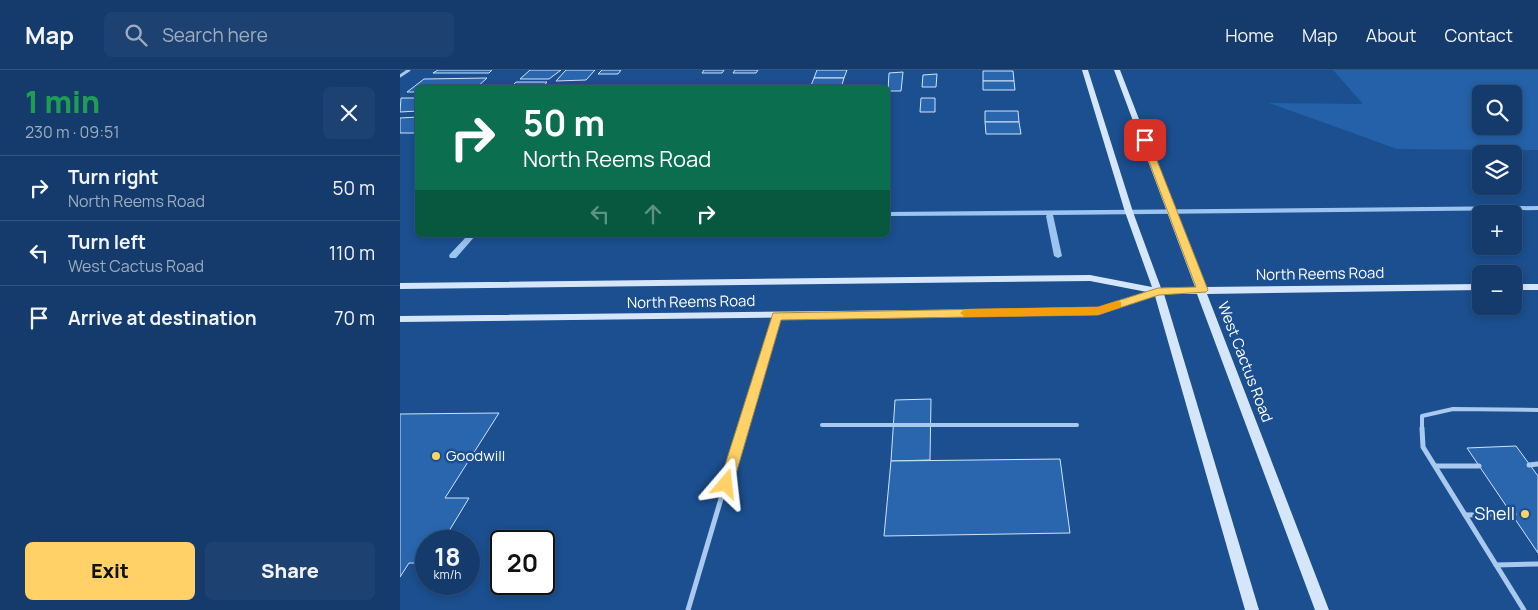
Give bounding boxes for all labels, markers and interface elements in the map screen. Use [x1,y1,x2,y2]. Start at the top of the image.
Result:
search box [104,12,454,57]
text: Map [25,18,74,51]
icon: search [122,21,150,49]
text: Search here [162,22,268,48]
text: Home [1225,23,1274,47]
text: Map [1302,23,1338,47]
text: About [1366,23,1416,47]
text: Contact [1444,23,1513,47]
text: 1 min [25,81,100,122]
map controls [1472,85,1522,315]
button: search [1472,85,1522,135]
button: close [323,87,375,139]
text: 50 m [523,99,605,147]
icon: right [440,105,505,170]
pin [1124,119,1166,161]
text: 230 m · 09:51 [25,121,119,143]
icon: arrive [1131,126,1159,154]
text: North Reems Road [523,144,711,174]
button: layers [1472,145,1522,195]
text: Turn right [68,164,158,190]
icon: right [25,174,53,202]
text: 50 m [333,175,375,201]
text: North Reems Road [68,190,205,212]
icon: left [586,200,614,228]
icon: ahead [639,200,667,228]
icon: right [692,200,720,228]
button: + [1472,205,1522,255]
text: Turn left [68,229,146,255]
icon: left [25,239,53,267]
text: 110 m [329,240,375,266]
text: West Cactus Road [68,255,204,277]
street label: North Reems Road [1256,262,1384,285]
button: − [1472,265,1522,315]
street label: North Reems Road [627,290,755,313]
street label: West Cactus Road [1213,299,1278,425]
icon: arrive [25,304,53,332]
text: Arrive at destination [68,305,257,331]
text: 70 m [334,305,375,331]
place label: Goodwill [446,445,505,466]
marker: Goodwill [430,450,442,462]
position arrow [699,457,751,509]
place label: Shell [1474,501,1515,525]
marker: Shell [1519,508,1531,520]
speed limit sign: 20 [490,530,555,595]
text: 18 [434,539,461,574]
button: Exit [25,542,195,600]
button: Share [205,542,375,600]
text: km/h [434,566,461,583]

